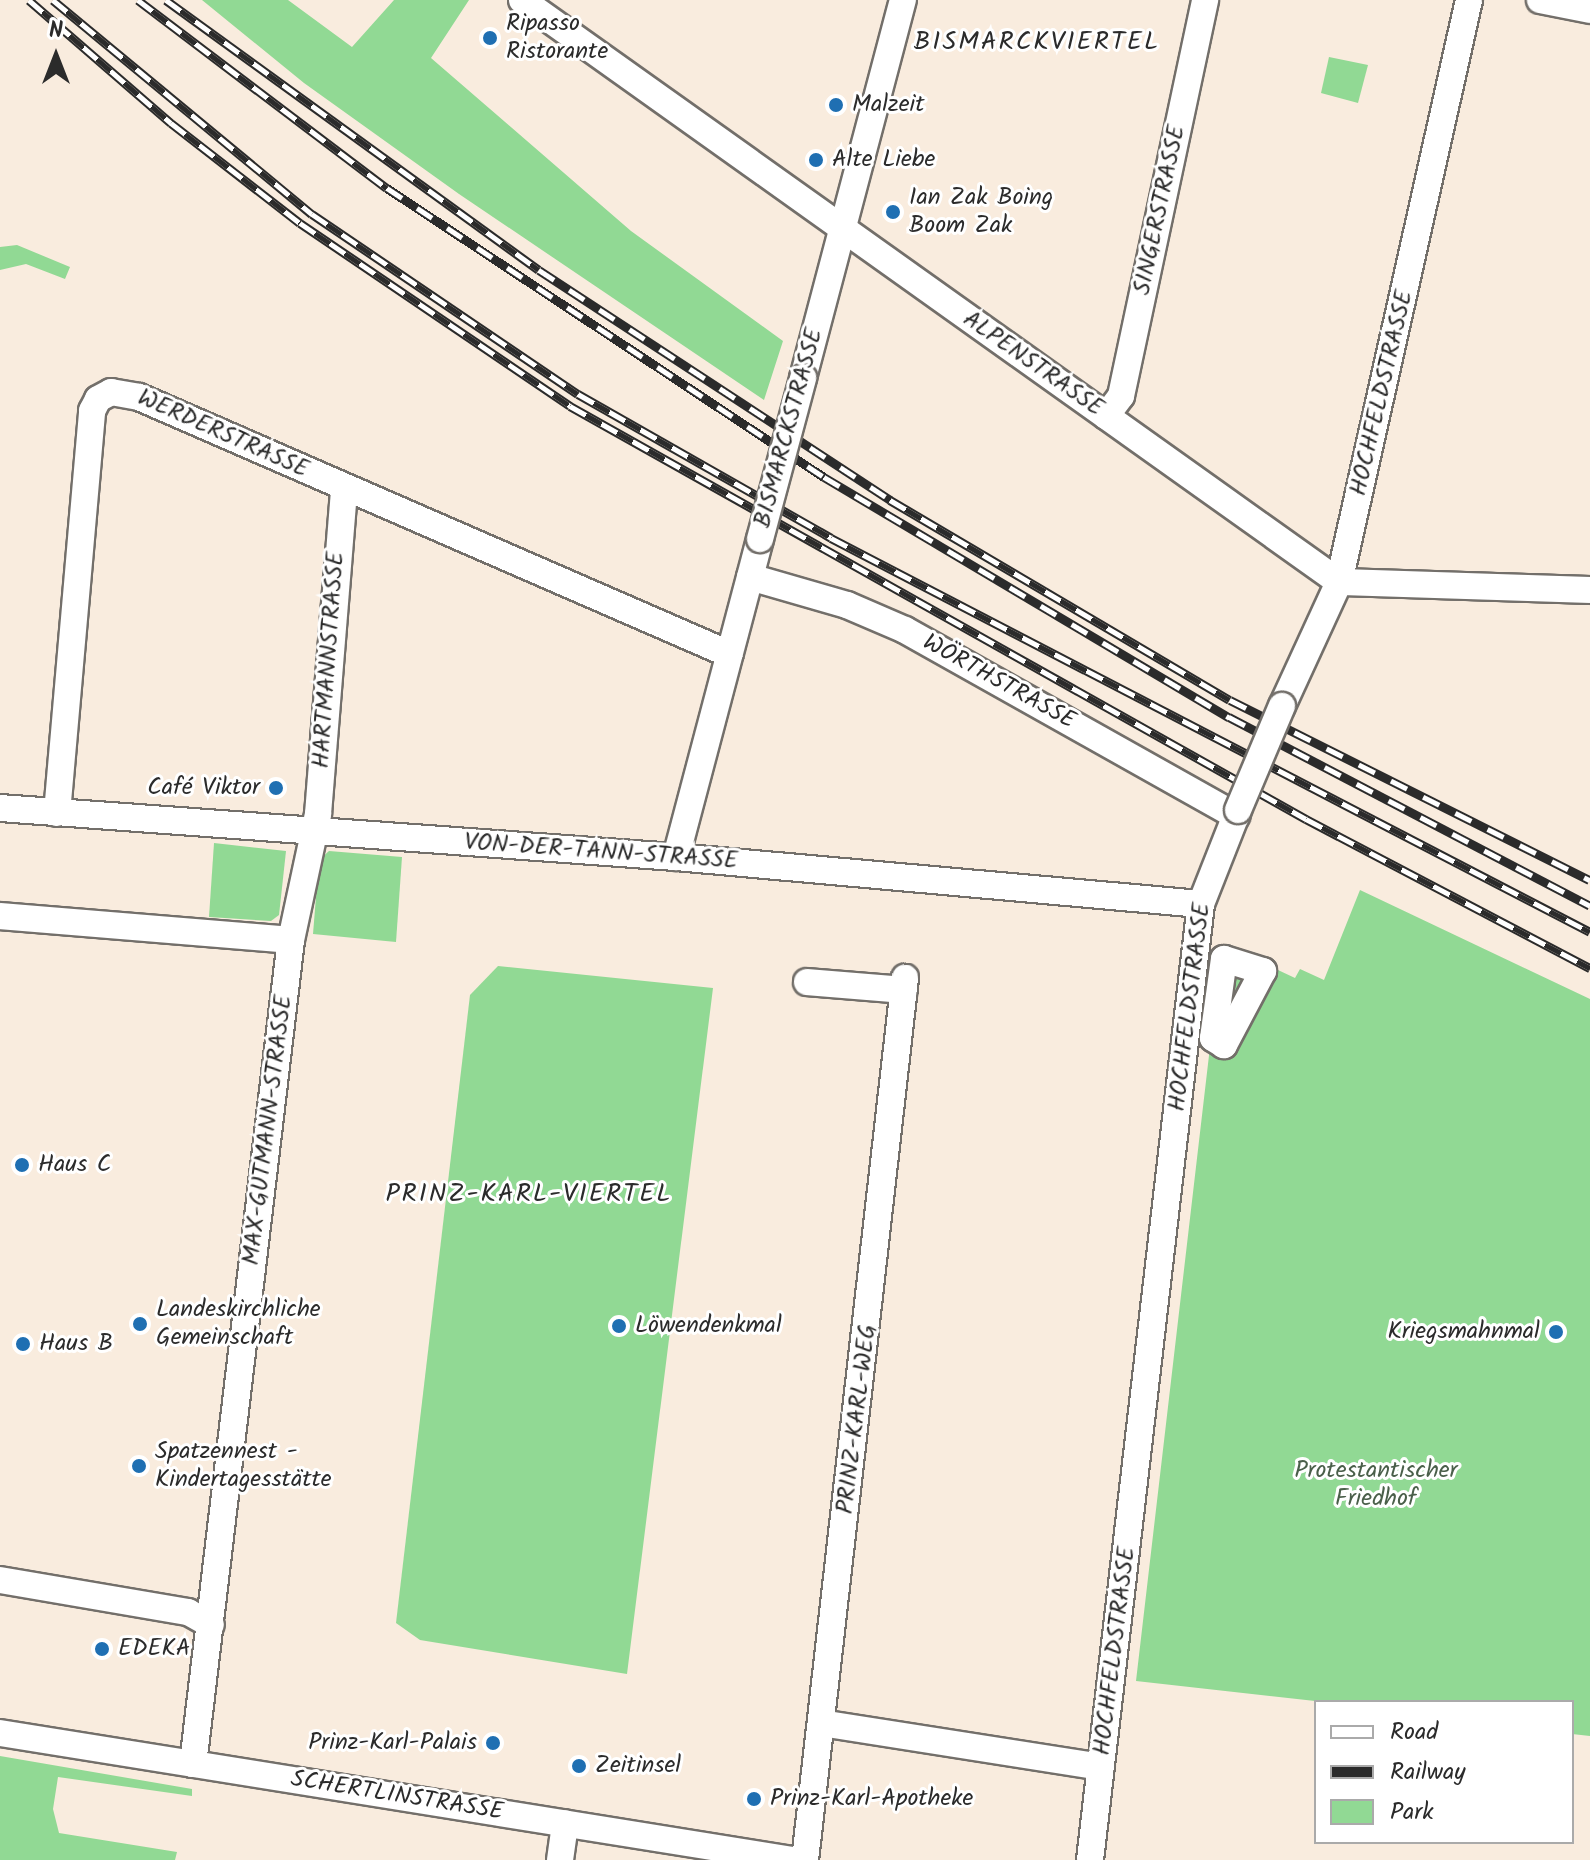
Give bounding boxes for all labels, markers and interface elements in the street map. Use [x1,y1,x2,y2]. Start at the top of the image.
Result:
place label: Ripasso Ristorante [506,10,608,66]
text: N [49,14,63,49]
north arrow [16,16,96,96]
district label: BISMARCKVIERTEL [914,27,1160,59]
marker: Ripasso Ristorante [481,29,499,47]
place label: Malzeit [852,91,924,119]
marker: Malzeit [827,96,845,114]
street label: SINGERSTRASSE [1128,122,1192,298]
place label: Alte Liebe [832,146,935,174]
marker: Alte Liebe [807,151,825,169]
place label: Ian Zak Boing Boom Zak [909,184,1053,240]
marker: Ian Zak Boing Boom Zak [884,203,902,221]
street label: HOCHFELDSTRASSE [1344,287,1420,499]
street label: ALPENSTRASSE [957,305,1109,423]
street label: BISMARCKSTRASSE [749,325,829,531]
street label: WERDERSTRASSE [133,383,313,485]
street label: HARTMANNSTRASSE [307,551,351,769]
street label: WÖRTHSTRASSE [918,628,1080,736]
place label: Café Viktor [147,774,260,802]
marker: Café Viktor [267,779,285,797]
street label: VON-DER-TANN-STRASSE [463,828,739,876]
street label: HOCHFELDSTRASSE [1163,901,1217,1113]
street label: MAX-GUTMANN-STRASSE [237,993,299,1267]
place label: Haus C [38,1151,111,1179]
marker: Haus C [13,1156,31,1174]
district label: PRINZ-KARL-VIERTEL [385,1179,673,1211]
place label: Landeskirchliche Gemeinschaft [156,1296,321,1352]
place label: Löwendenkmal [635,1312,782,1340]
marker: Landeskirchliche Gemeinschaft [131,1315,149,1333]
marker: Löwendenkmal [610,1317,628,1335]
place label: Kriegsmahnmal [1387,1318,1540,1346]
street label: PRINZ-KARL-WEG [831,1322,883,1516]
marker: Kriegsmahnmal [1547,1323,1565,1341]
place label: Haus B [39,1330,113,1358]
marker: Haus B [14,1335,32,1353]
place label: Spatzennest - Kindertagesstätte [155,1438,332,1494]
marker: Spatzennest - Kindertagesstätte [130,1457,148,1475]
park label: Protestantischer Friedhof [1294,1457,1458,1513]
street label: HOCHFELDSTRASSE [1088,1545,1142,1757]
place label: EDEKA [118,1635,190,1663]
marker: EDEKA [93,1640,111,1658]
legend [1314,1700,1574,1844]
text: Road [1390,1713,1438,1752]
place label: Prinz-Karl-Palais [308,1729,477,1757]
marker: Prinz-Karl-Palais [484,1734,502,1752]
place label: Zeitinsel [595,1752,681,1780]
text: Railway [1390,1753,1466,1792]
marker: Zeitinsel [570,1757,588,1775]
street label: SCHERTLINSTRASSE [289,1765,505,1827]
place label: Prinz-Karl-Apotheke [770,1785,973,1813]
marker: Prinz-Karl-Apotheke [745,1790,763,1808]
text: Park [1390,1793,1434,1832]

